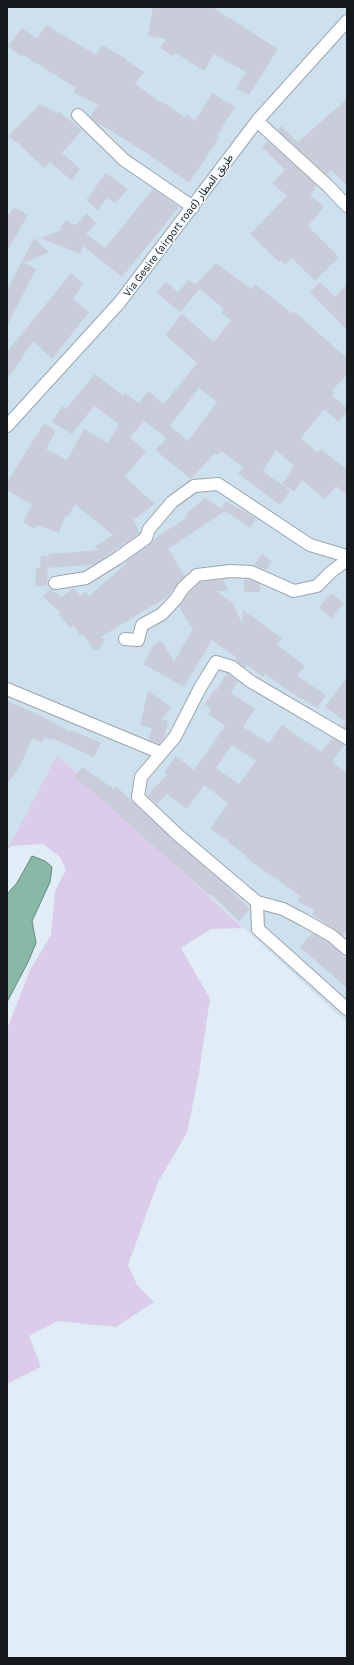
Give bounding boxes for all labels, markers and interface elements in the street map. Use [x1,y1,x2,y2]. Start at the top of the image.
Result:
street label: Via Gesire (airport road) طريق المطار [121,152,236,299]

